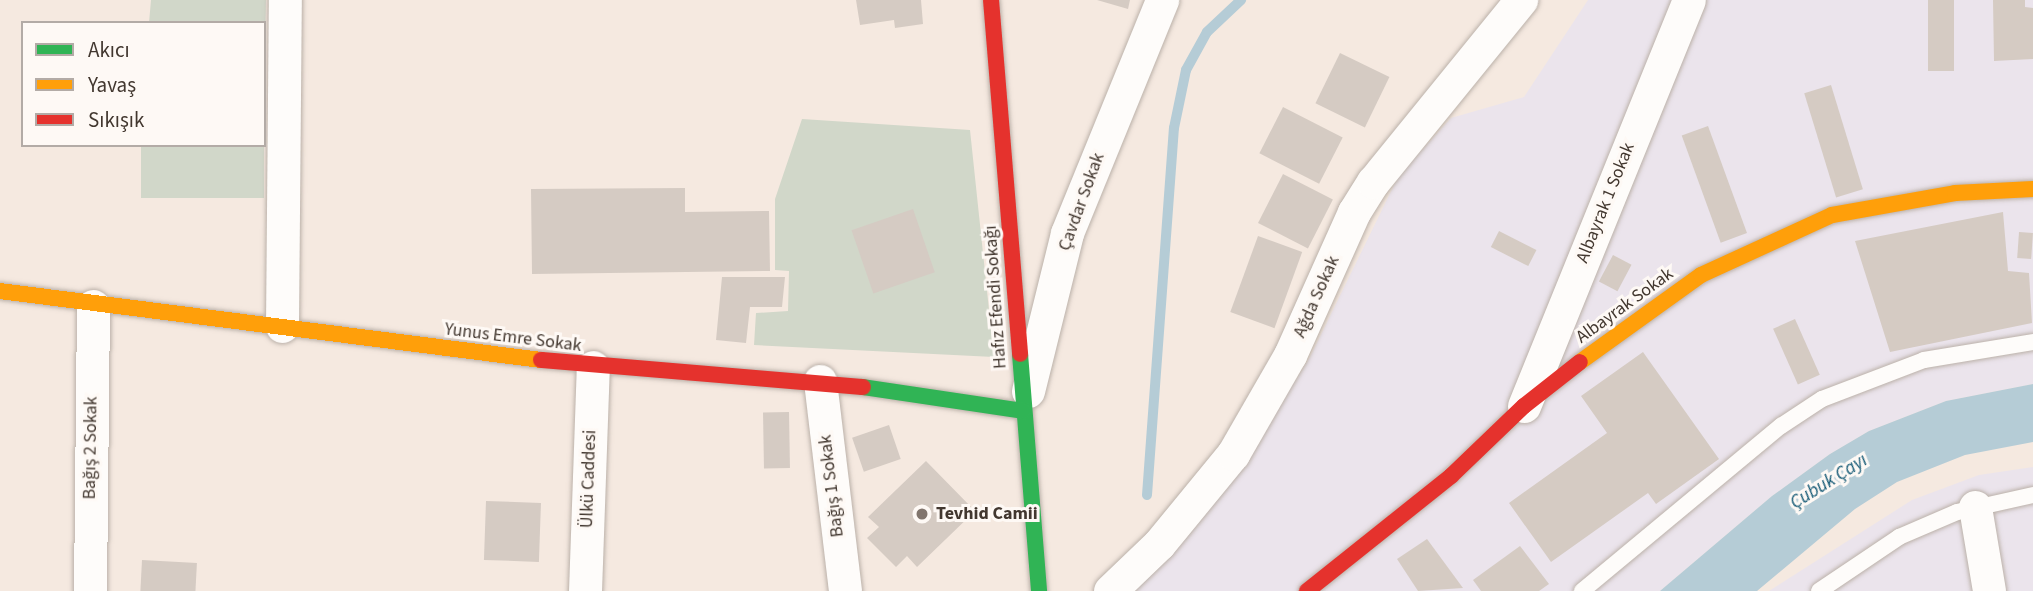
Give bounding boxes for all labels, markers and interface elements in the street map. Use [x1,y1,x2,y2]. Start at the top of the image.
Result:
legend [21,21,266,147]
text: Akıcı [88,35,130,65]
text: Yavaş [88,70,136,100]
text: Sıkışık [88,105,144,135]
street label: Albayrak 1 Sokak [1572,140,1640,266]
street label: Çavdar Sokak [1054,150,1110,254]
street label: Hafız Efendi Sokağı [980,225,1012,369]
street label: Ağda Sokak [1289,253,1345,341]
street label: Albayrak Sokak [1572,263,1678,349]
street label: Yunus Emre Sokak [443,319,583,357]
street label: Bağış 2 Sokak [79,396,103,500]
street label: Ülkü Caddesi [576,429,602,529]
street label: Bağış 1 Sokak [815,434,849,538]
water label: Çubuk Çayı [1786,449,1872,515]
place label: Tevhid Camii [936,503,1038,525]
marker: Tevhid Camii [914,506,930,522]

